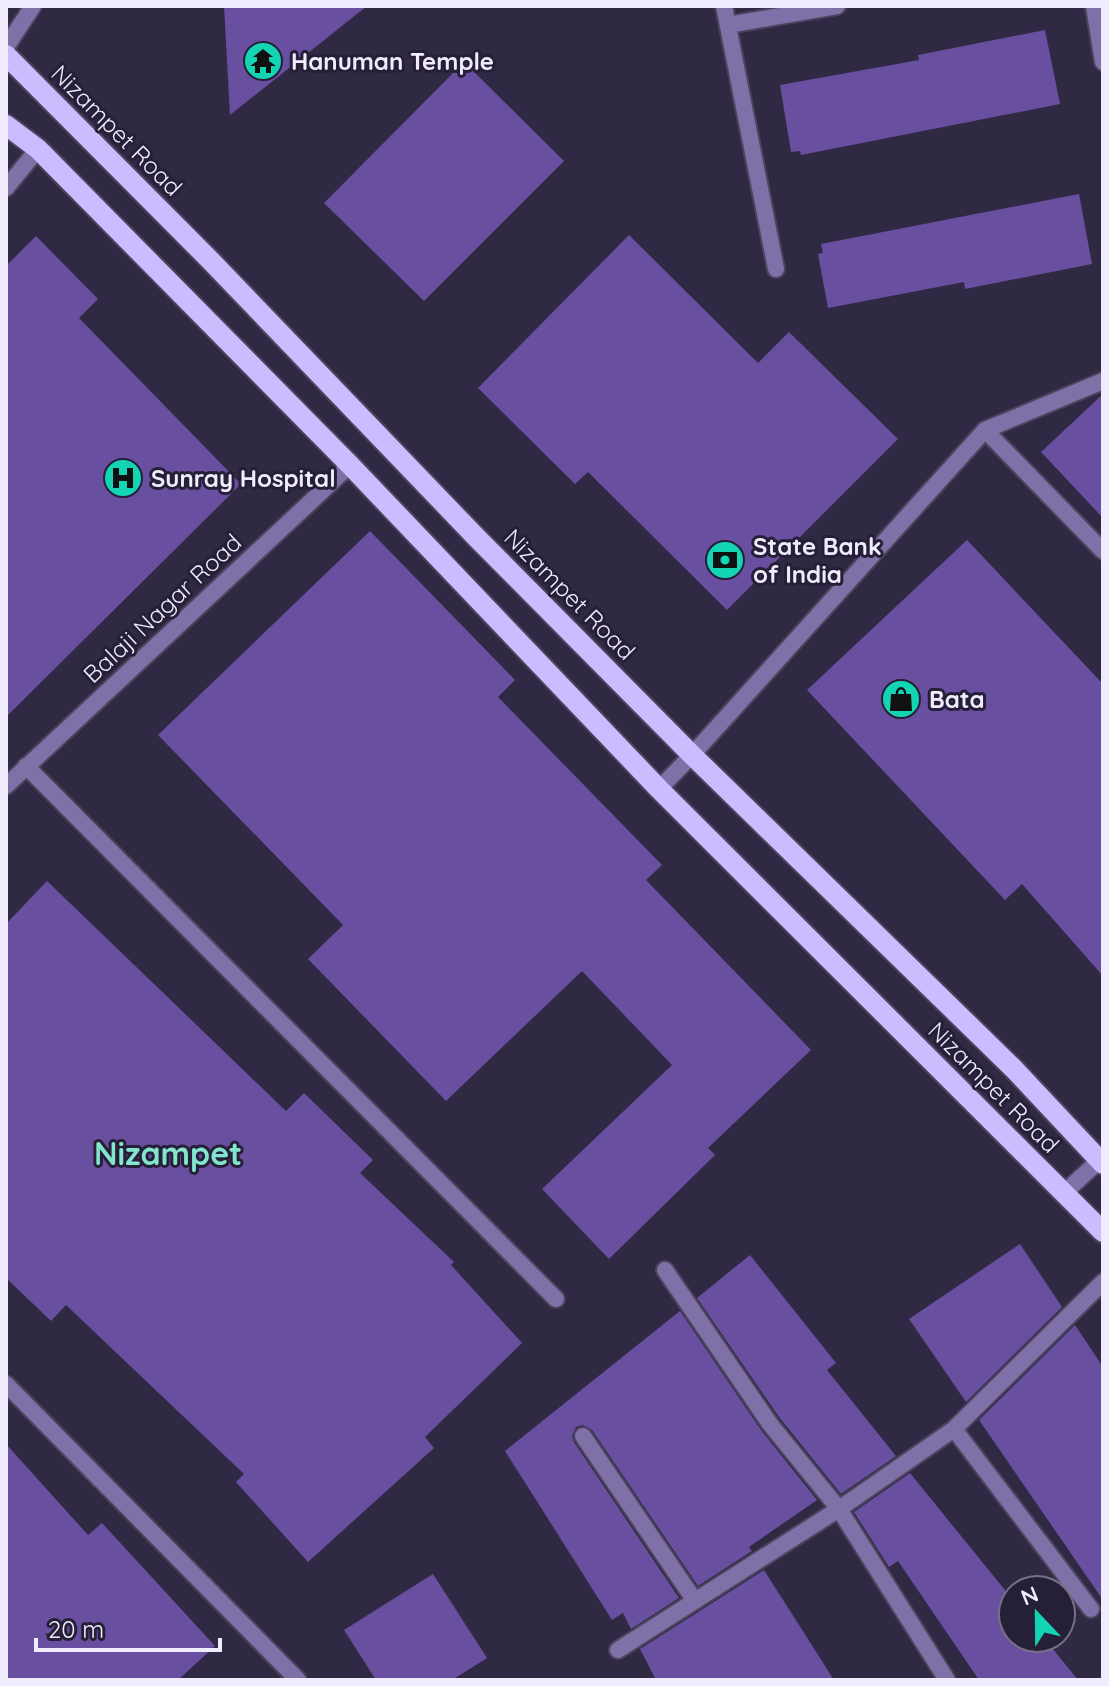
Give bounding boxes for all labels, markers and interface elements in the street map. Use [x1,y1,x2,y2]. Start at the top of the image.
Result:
temple icon: Hanuman Temple [242,40,284,82]
place label: Hanuman Temple [291,46,494,76]
street label: Nizampet Road [45,58,189,202]
hospital icon: Sunray Hospital [102,457,144,499]
place label: Sunray Hospital [151,463,336,493]
street label: Nizampet Road [498,522,642,666]
street label: Balaji Nagar Road [77,527,247,689]
place label: State Bank of India [753,531,882,589]
bank icon: State Bank of India [704,539,746,581]
shop icon: Bata [880,678,922,720]
place label: Bata [929,684,985,714]
street label: Nizampet Road [922,1015,1066,1159]
district label: Nizampet [94,1133,242,1173]
north arrow [997,1574,1077,1654]
text: N [1017,1579,1042,1611]
scale bar [36,1602,220,1652]
text: 20 m [48,1614,104,1644]

